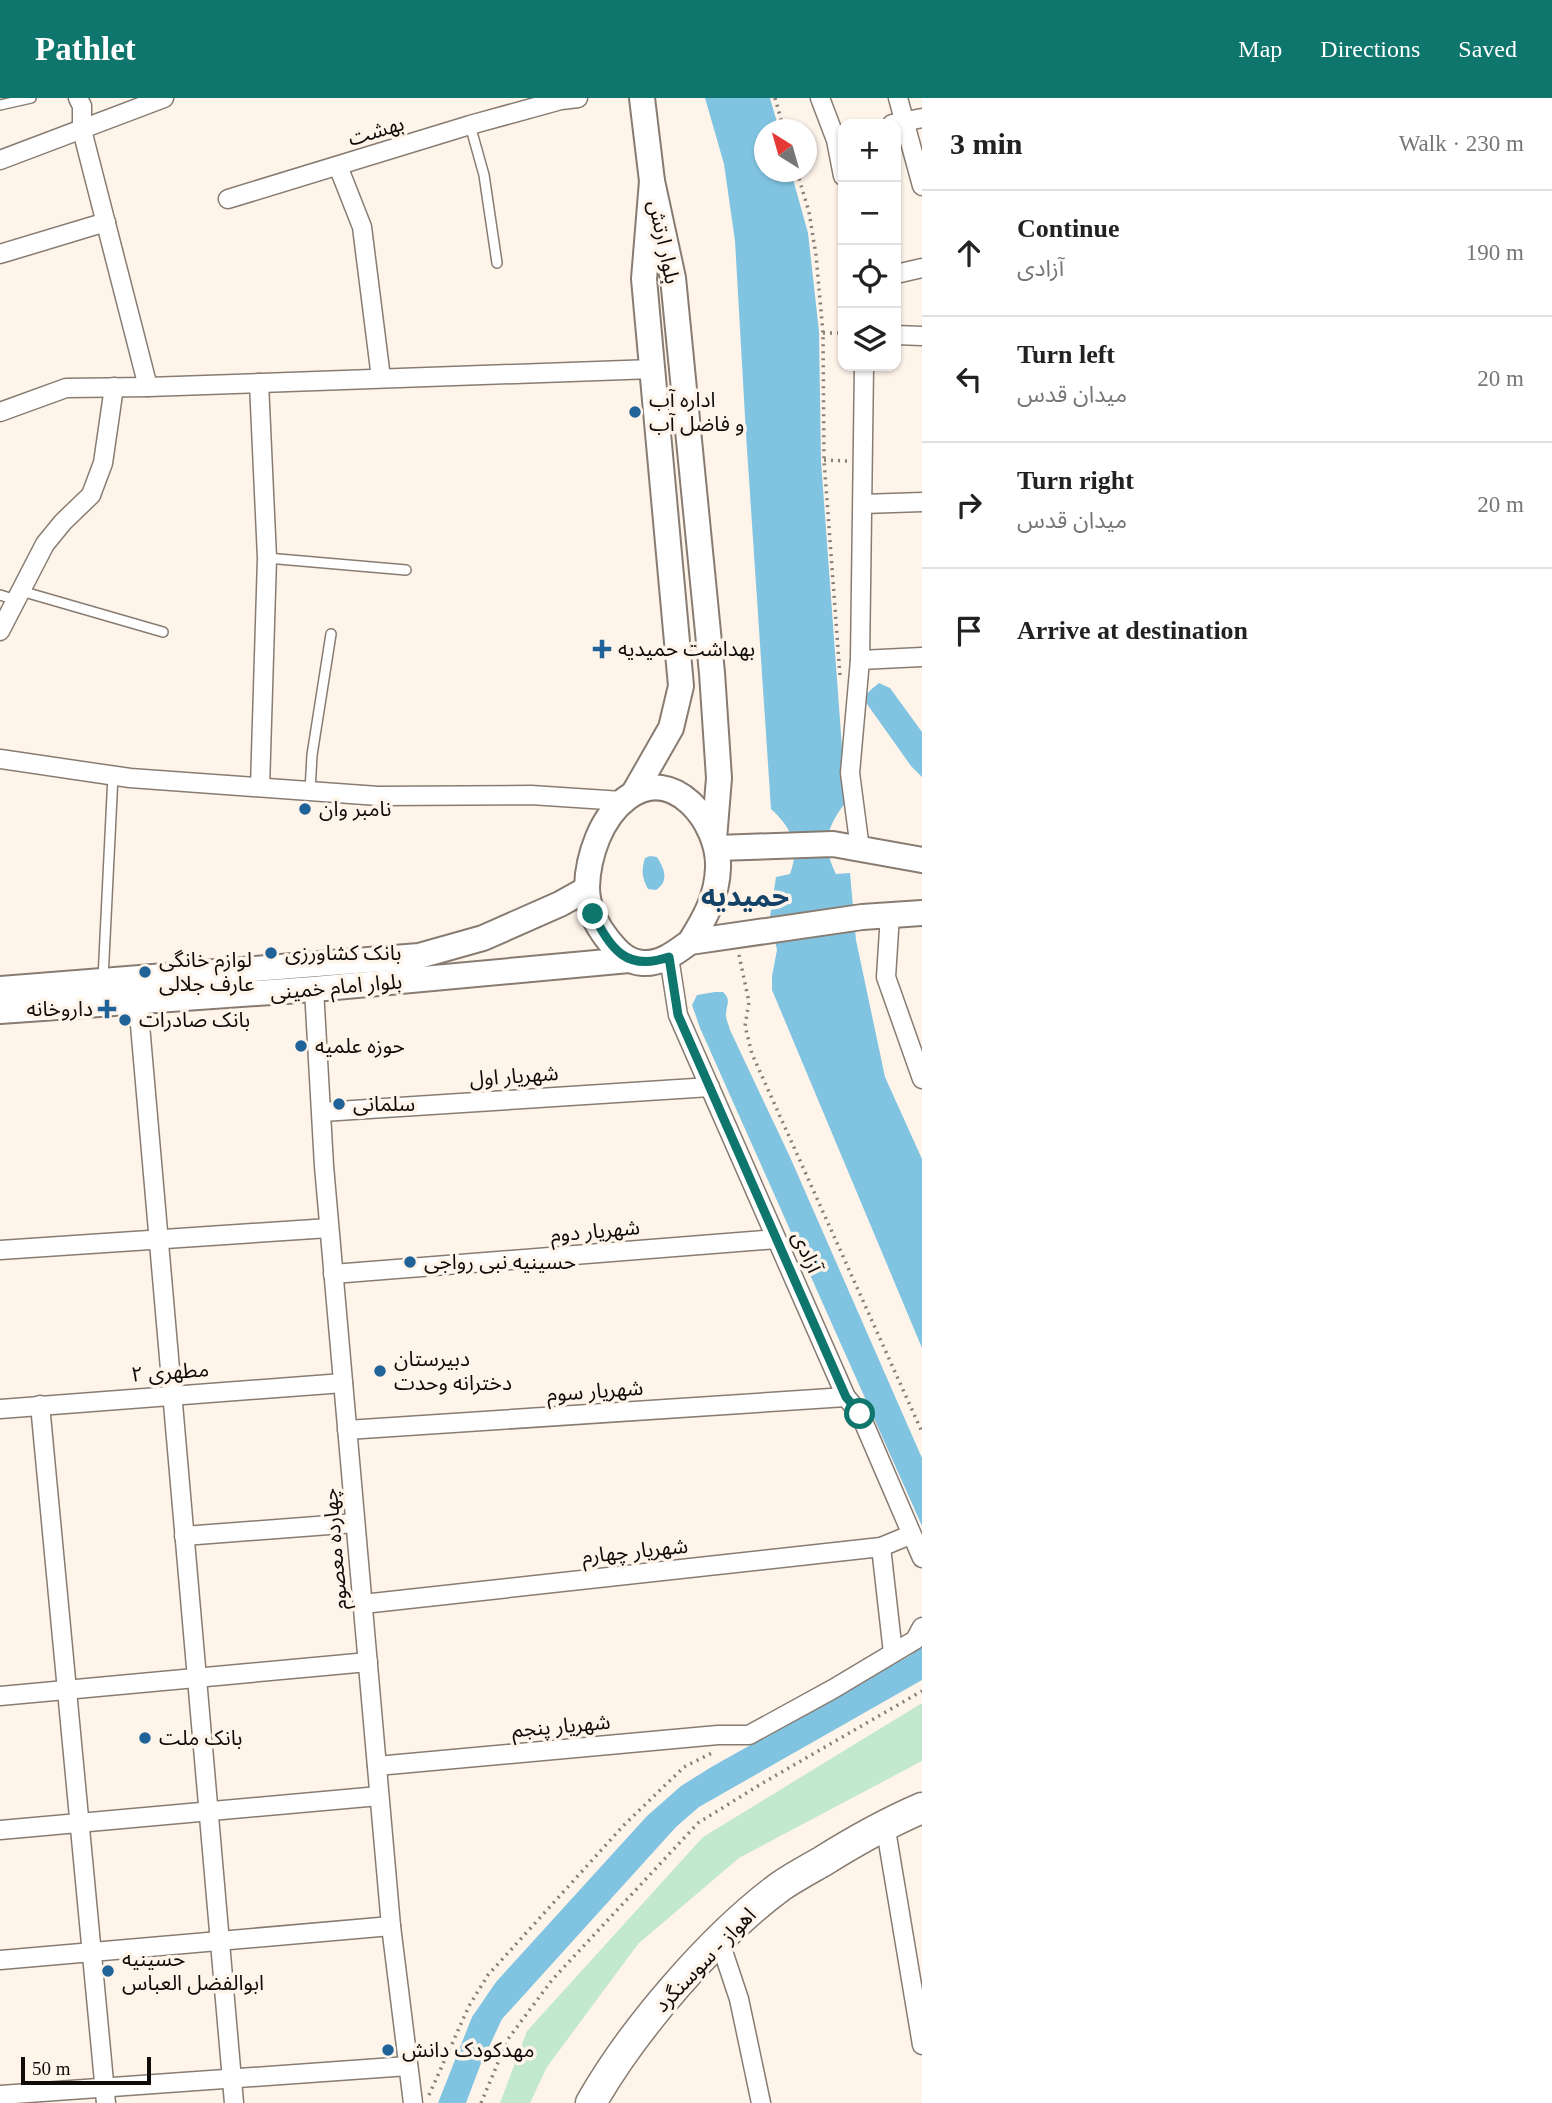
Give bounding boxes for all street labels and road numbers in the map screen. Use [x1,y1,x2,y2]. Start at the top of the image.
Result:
street label: بهشت [345,111,407,151]
street label: بلوار ارتش [643,198,685,286]
street label: بلوار امام خمینی [269,969,403,1009]
street label: شهریار اول [469,1061,559,1091]
street label: شهریار دوم [549,1215,641,1251]
street label: آزادی [787,1227,827,1277]
street label: مطهری ۲ [130,1357,210,1387]
street label: شهریار سوم [546,1376,644,1410]
street label: چهارده معصوم [318,1487,356,1611]
street label: شهریار چهارم [581,1534,690,1572]
street label: شهریار پنجم [511,1710,612,1745]
street label: اهواز - سوسنگرد [649,1903,761,2017]

